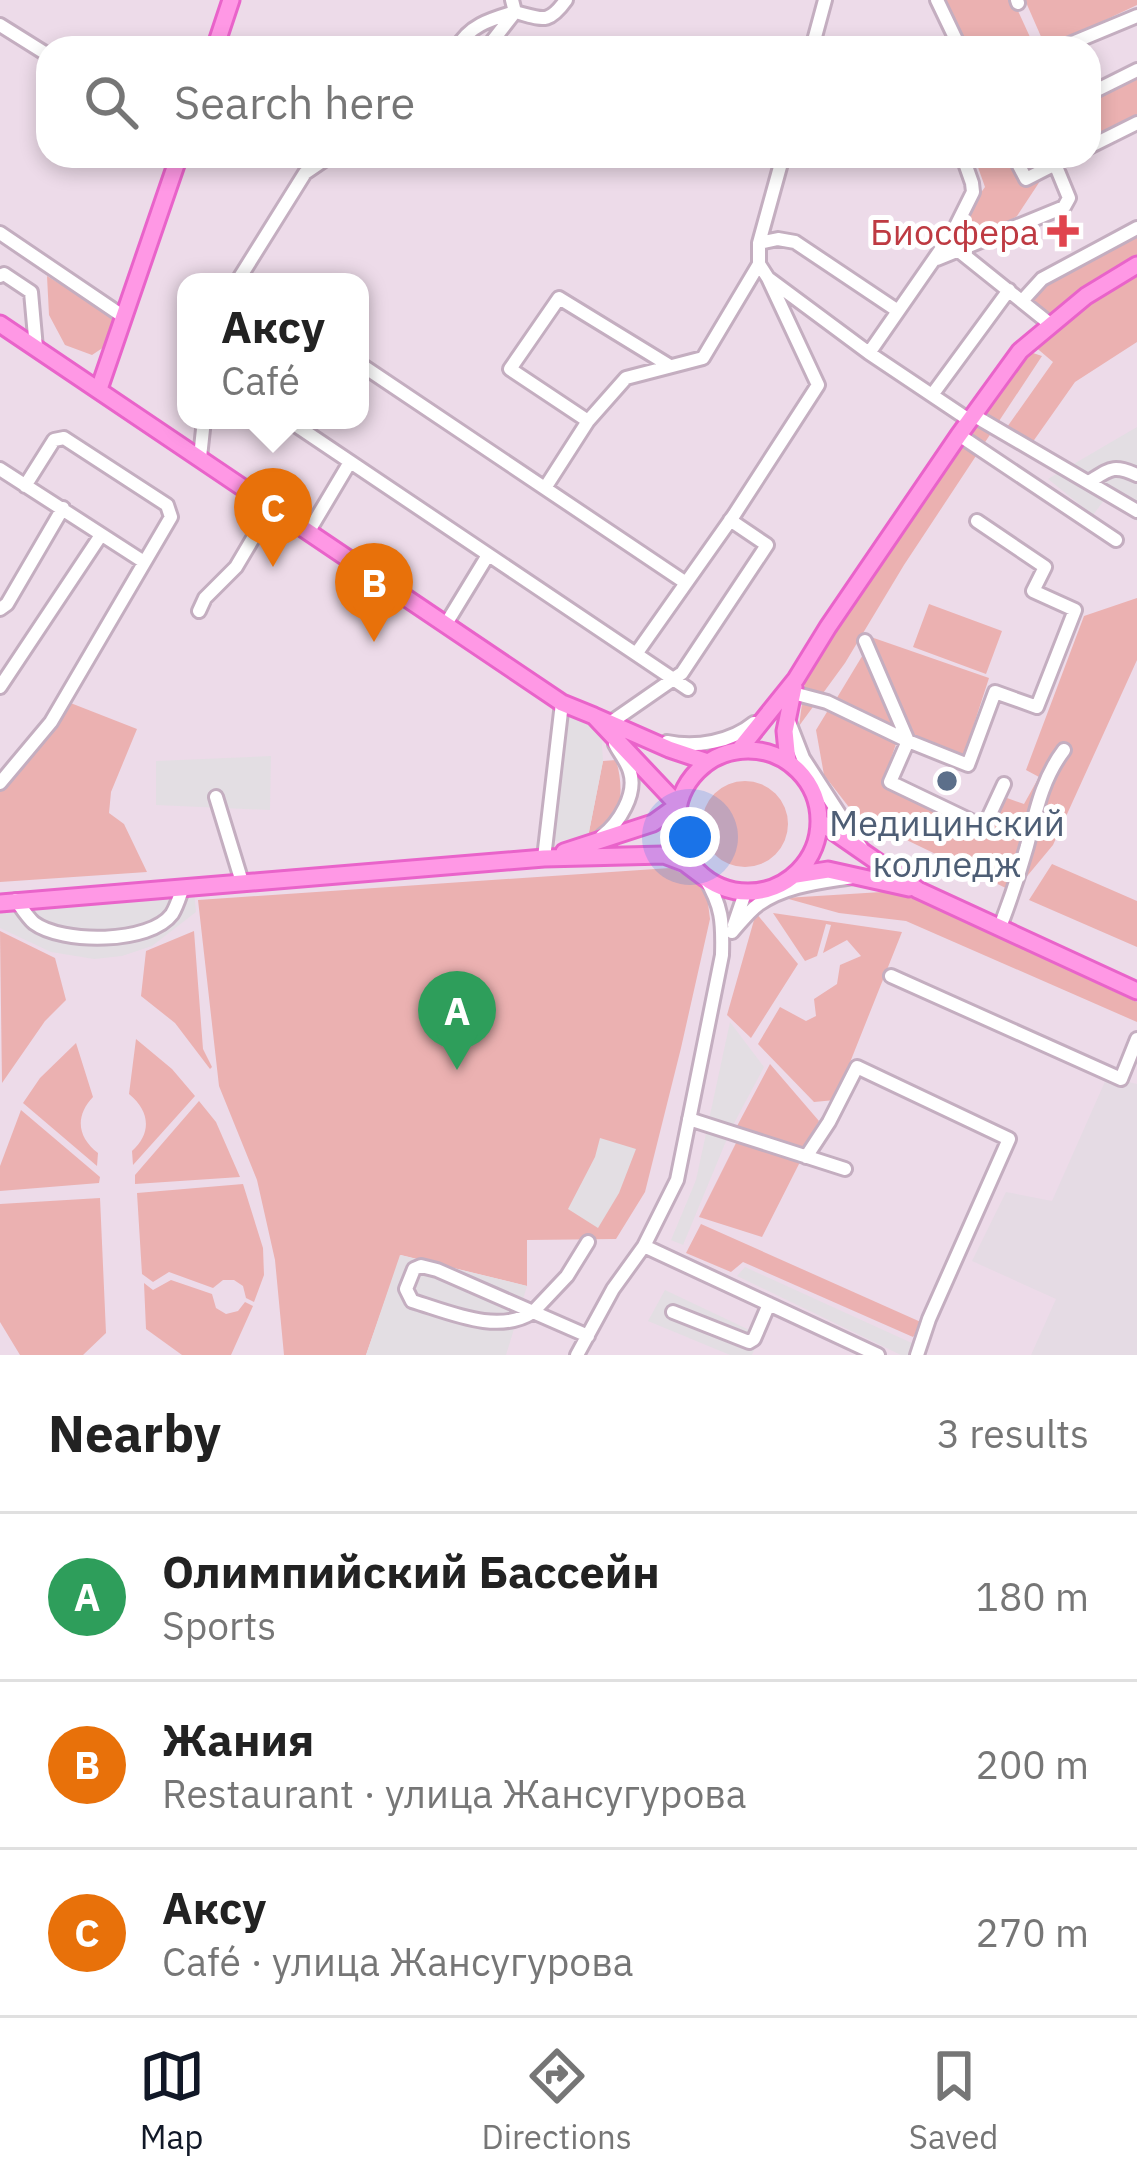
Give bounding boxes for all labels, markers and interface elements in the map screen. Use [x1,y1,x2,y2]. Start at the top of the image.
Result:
search box [36,36,1101,168]
icon: search [78,69,144,135]
text: Search here [174,73,415,131]
place label: Биосфера [870,208,1039,255]
marker: Биосфера [1050,218,1076,244]
popup [177,273,369,429]
text: Аксу [221,297,325,355]
text: Café [221,355,300,406]
pin: C [234,468,312,567]
pin: B [335,543,413,642]
marker: Медицинский колледж [934,768,960,794]
place label: Медицинский колледж [829,799,1065,887]
your location [660,807,720,867]
pin: A [418,971,496,1070]
text: Nearby [48,1400,221,1466]
text: 3 results [937,1408,1089,1459]
text: Олимпийский Бассейн [162,1542,660,1600]
text: A [74,1571,100,1622]
text: 180 m [976,1571,1089,1622]
text: Sports [162,1600,276,1651]
text: Жания [162,1710,314,1768]
text: B [74,1739,100,1790]
text: 200 m [976,1739,1089,1790]
text: Restaurant · улица Жансугурова [162,1768,747,1819]
text: Аксу [162,1878,266,1936]
text: C [74,1907,100,1958]
text: 270 m [976,1907,1089,1958]
text: Café · улица Жансугурова [162,1936,634,1987]
tab: Map [139,2043,205,2158]
tab: Directions [482,2043,632,2158]
tab: Saved [909,2043,998,2158]

